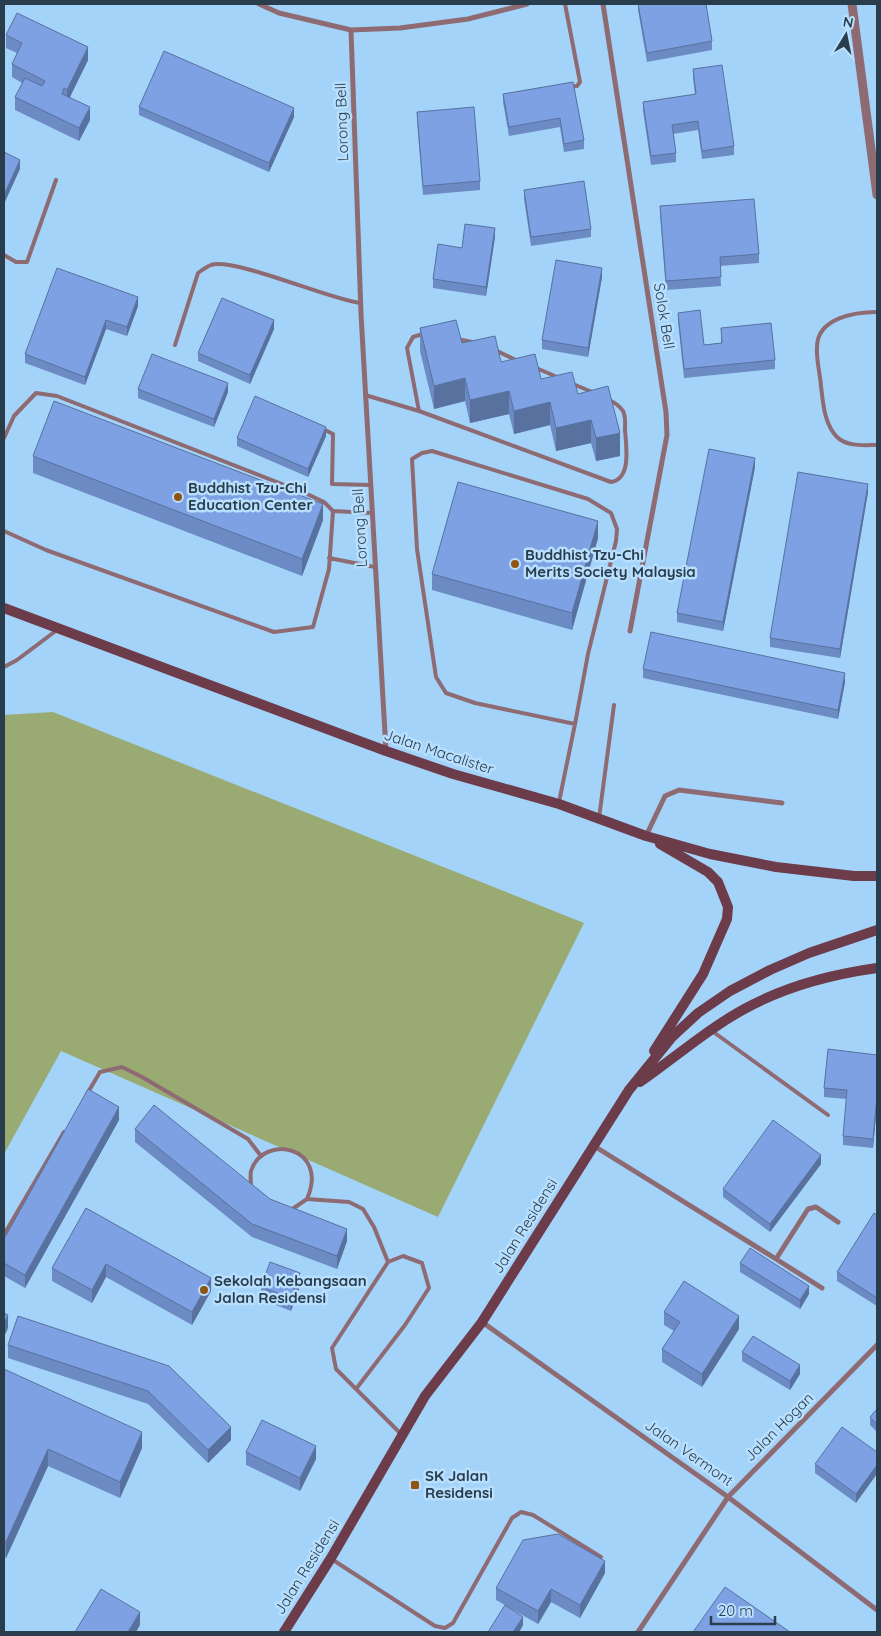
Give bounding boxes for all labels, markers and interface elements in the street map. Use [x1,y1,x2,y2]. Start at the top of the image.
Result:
north arrow [821,10,871,60]
text: N [842,12,855,32]
street label: Lorong Bell [331,82,352,162]
street label: Solok Bell [650,281,679,351]
place label: Buddhist Tzu-Chi Education Center [188,478,313,514]
street label: Lorong Bell [348,488,371,568]
marker: Buddhist Tzu-Chi Education Center [172,491,184,503]
place label: Buddhist Tzu-Chi Merits Society Malaysia [525,545,696,581]
marker: Buddhist Tzu-Chi Merits Society Malaysia [509,558,521,570]
street label: Jalan Macalister [382,725,497,778]
street label: Jalan Residensi [488,1175,561,1277]
place label: Sekolah Kebangsaan Jalan Residensi [214,1271,367,1307]
marker: Sekolah Kebangsaan Jalan Residensi [198,1284,210,1296]
street label: Jalan Hogan [740,1388,817,1465]
street label: Jalan Vermont [642,1415,737,1490]
place label: SK Jalan Residensi [425,1466,493,1502]
marker: SK Jalan Residensi [409,1479,421,1491]
street label: Jalan Residensi [270,1516,343,1618]
scale bar [711,1594,775,1626]
text: 20 m [718,1601,753,1620]

